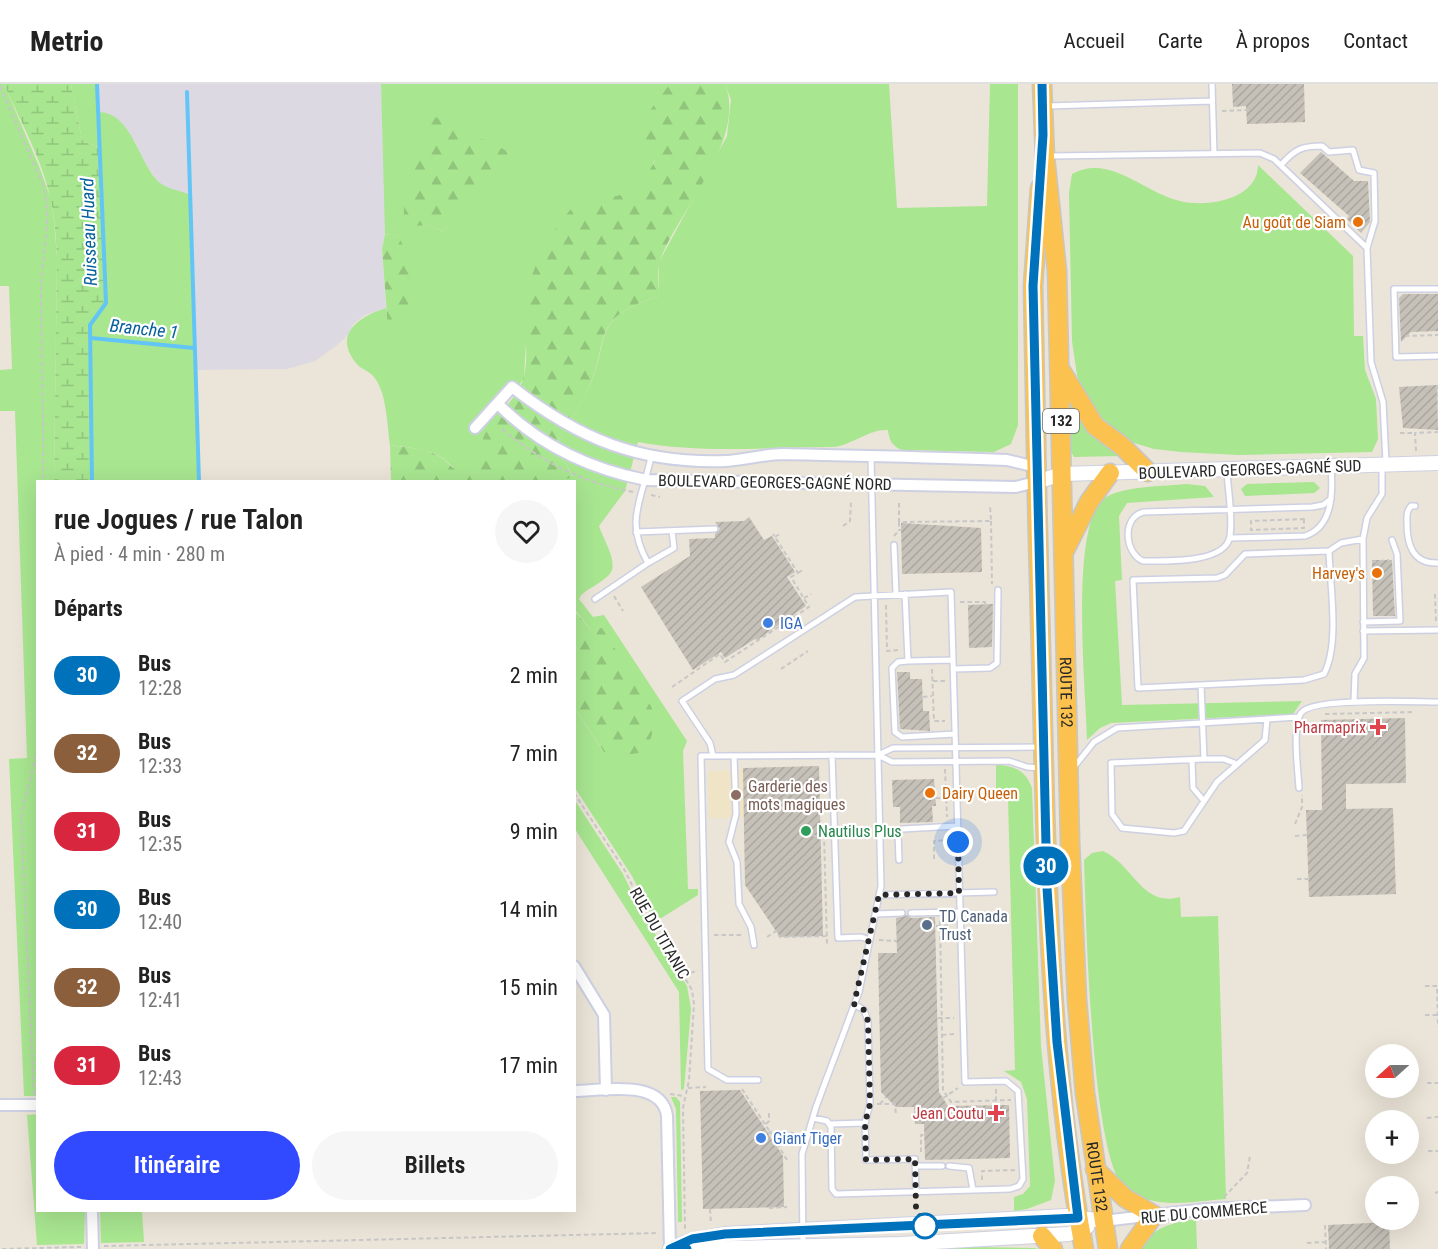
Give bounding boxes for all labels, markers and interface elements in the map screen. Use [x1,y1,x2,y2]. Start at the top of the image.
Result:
text: Metrio [30,25,103,58]
text: Accueil [1064,29,1125,53]
text: Carte [1158,29,1203,53]
text: À propos [1236,29,1310,53]
text: Contact [1343,29,1408,53]
water label: Ruisseau Huard [76,177,101,286]
place label: Au goût de Siam [1243,213,1346,232]
marker: Au goût de Siam [1351,215,1365,229]
water label: Branche 1 [109,314,179,343]
road number: 132 [1043,409,1079,433]
street label: BOULEVARD GEORGES-GAGNÉ SUD [1138,456,1362,483]
street label: BOULEVARD GEORGES-GAGNÉ NORD [658,471,892,494]
button: heart [495,500,558,563]
text: rue Jogues / rue Talon [54,503,303,536]
text: À pied · 4 min · 280 m [54,542,225,566]
place label: Harvey's [1312,564,1365,583]
marker: Harvey's [1370,566,1384,580]
text: Départs [54,596,123,621]
place label: IGA [780,614,803,633]
marker: IGA [761,616,775,630]
text: Bus [138,651,171,676]
street label: ROUTE 132 [1056,657,1076,728]
text: 30 [76,663,98,687]
text: 2 min [510,663,558,688]
text: 12:28 [138,676,182,700]
place label: Pharmaprix [1294,718,1366,737]
marker: Pharmaprix [1371,720,1385,734]
text: Bus [138,729,171,754]
text: 32 [76,741,98,765]
text: 7 min [510,741,558,766]
text: 12:33 [138,754,182,778]
place label: Garderie des mots magiques [748,777,846,814]
place label: Dairy Queen [942,784,1018,803]
marker: Dairy Queen [923,786,937,800]
marker: Garderie des mots magiques [729,788,743,802]
text: Bus [138,807,171,832]
text: 31 [76,819,98,843]
text: 9 min [510,819,558,844]
place label: Nautilus Plus [818,822,902,841]
marker: Nautilus Plus [799,824,813,838]
your location [943,827,973,857]
text: 12:35 [138,832,182,856]
line badge: 30 [1019,846,1073,886]
text: 30 [1035,854,1057,878]
street label: RUE DU TITANIC [626,884,693,982]
text: Bus [138,885,171,910]
text: 30 [76,897,98,921]
text: 14 min [499,897,558,922]
place label: TD Canada Trust [939,907,1008,944]
text: 12:40 [138,910,182,934]
marker: TD Canada Trust [920,918,934,932]
text: Bus [138,963,171,988]
text: 32 [76,975,98,999]
text: 15 min [499,975,558,1000]
text: 12:41 [138,988,182,1012]
text: Bus [138,1041,171,1066]
north arrow [1365,1044,1419,1098]
map controls [1365,1044,1419,1230]
text: 31 [76,1053,98,1077]
text: 17 min [499,1053,558,1078]
text: 12:43 [138,1066,182,1090]
place label: Jean Coutu [912,1104,984,1123]
marker: Jean Coutu [989,1106,1003,1120]
button: + [1365,1110,1419,1164]
place label: Giant Tiger [773,1129,842,1148]
button: Itinéraire [54,1131,300,1200]
button: Billets [312,1131,558,1200]
marker: Giant Tiger [754,1131,768,1145]
street label: ROUTE 132 [1082,1140,1111,1213]
button: − [1365,1176,1419,1230]
street label: RUE DU COMMERCE [1140,1197,1268,1228]
unlabelled marker [912,1213,938,1239]

